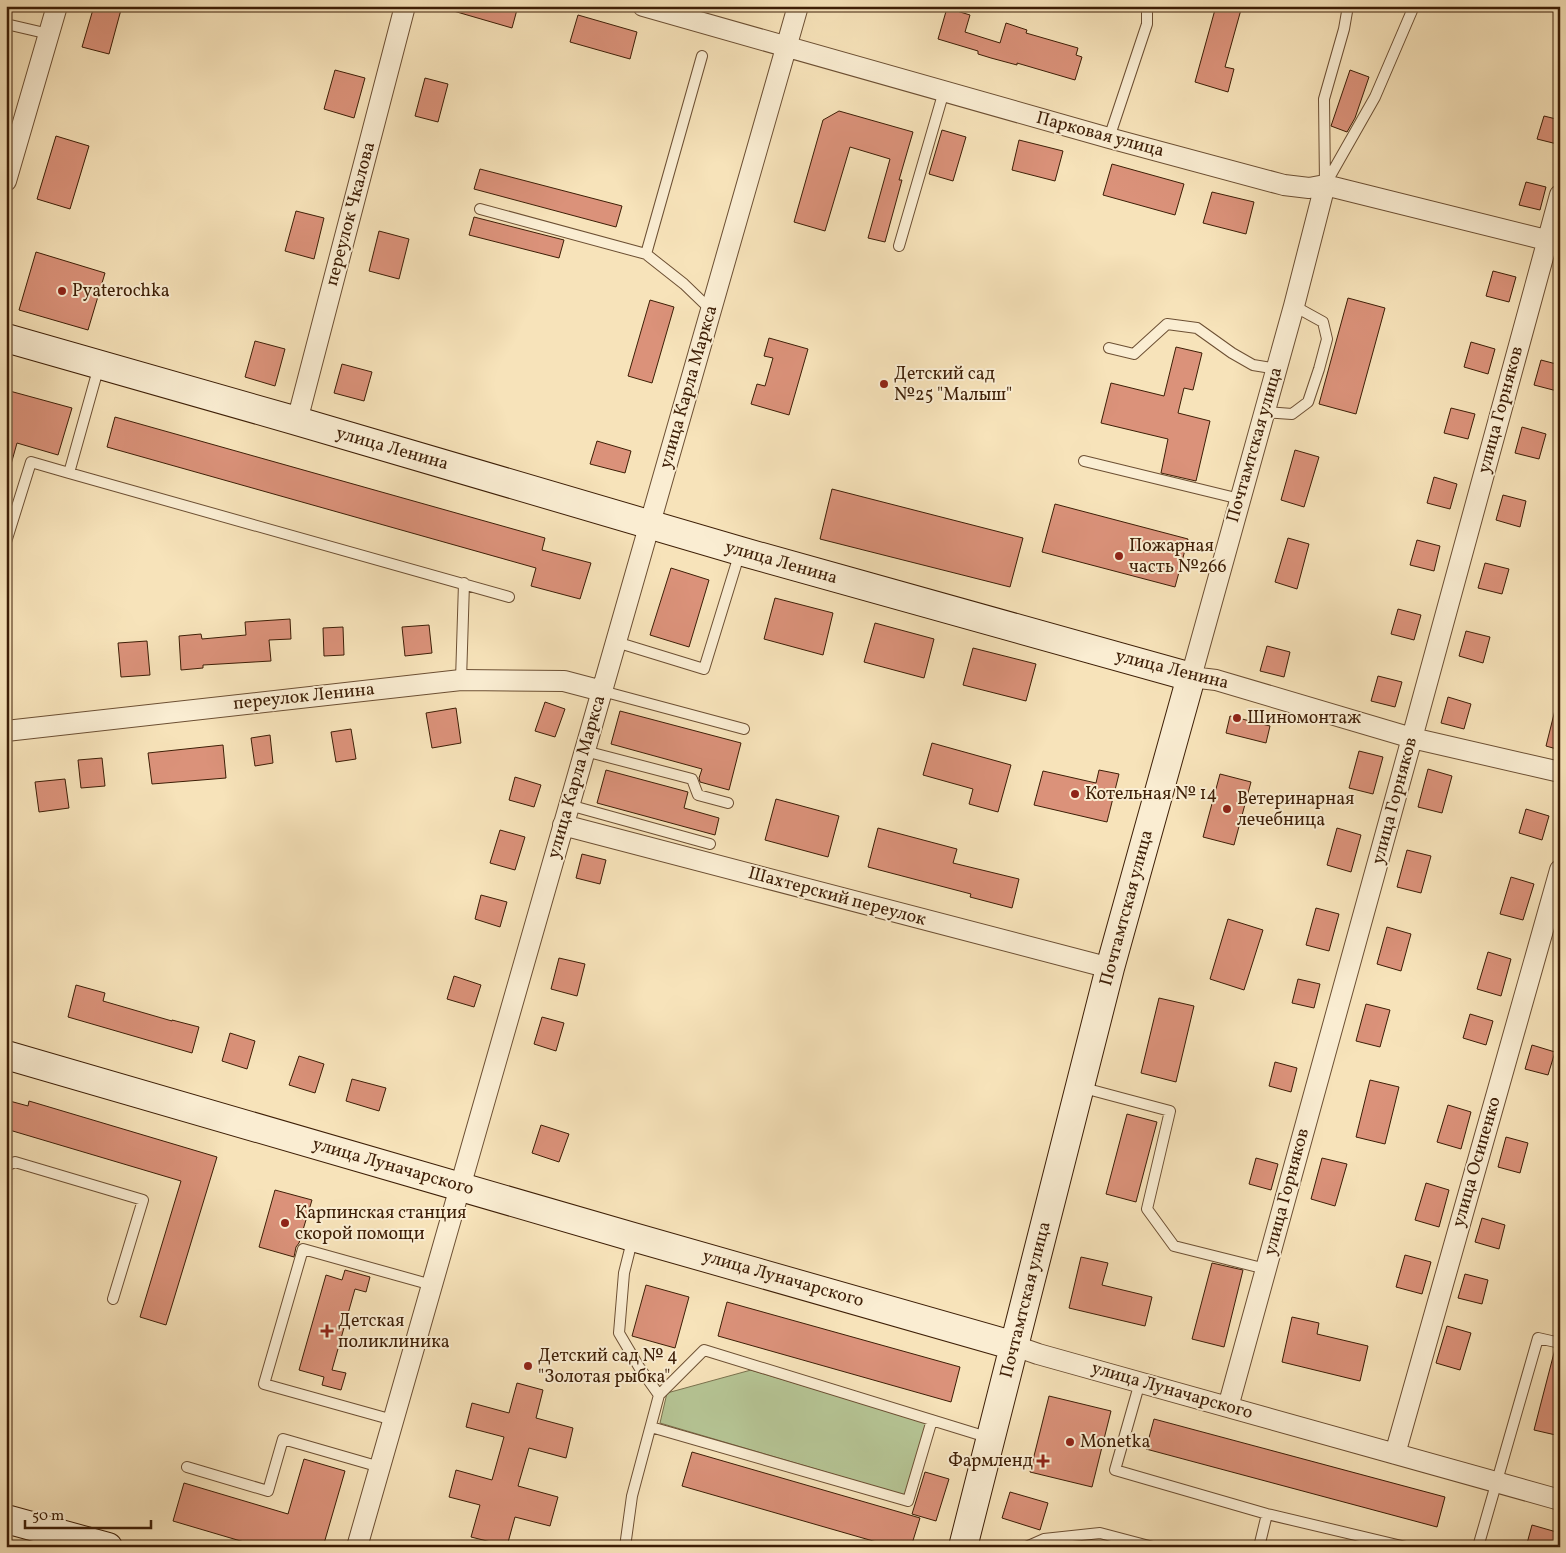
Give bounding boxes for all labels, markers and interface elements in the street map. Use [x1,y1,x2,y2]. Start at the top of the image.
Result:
street label: Парковая улица [1033,106,1167,164]
street label: переулок Чкалова [320,139,382,289]
place label: Pyaterochka [72,279,170,304]
marker: Pyaterochka [56,285,68,297]
street label: улица Карла Маркса [654,302,724,472]
street label: улица Горняков [1472,344,1530,476]
place label: Детский сад №25 "Малыш" [894,362,1012,408]
street label: Почтамтская улица [1221,364,1289,526]
marker: Детский сад №25 "Малыш" [878,378,890,390]
street label: улица Ленина [333,421,451,477]
place label: Пожарная часть №266 [1129,534,1227,580]
street label: улица Ленина [722,535,840,591]
marker: Пожарная часть №266 [1113,550,1125,562]
street label: улица Ленина [1113,644,1231,696]
street label: переулок Ленина [232,677,376,717]
street label: улица Карла Маркса [542,692,612,862]
place label: Шиномонтаж [1247,706,1361,731]
marker: Шиномонтаж [1231,712,1243,724]
street label: улица Горняков [1366,735,1424,867]
place label: Котельная № 14 [1085,782,1217,807]
place label: Ветеринарная лечебница [1237,787,1355,833]
marker: Котельная № 14 [1069,788,1081,800]
marker: Ветеринарная лечебница [1221,803,1233,815]
street label: Почтамтская улица [1094,827,1160,989]
street label: Шахтерский переулок [745,861,929,933]
street label: улица Осипенко [1446,1094,1508,1230]
street label: улица Горняков [1258,1126,1316,1258]
street label: улица Луначарского [309,1132,477,1202]
place label: Карпинская станция скорой помощи [295,1201,467,1247]
marker: Карпинская станция скорой помощи [279,1217,291,1229]
street label: Почтамтская улица [994,1219,1058,1381]
street label: улица Луначарского [699,1244,867,1314]
place label: Детская поликлиника [338,1309,450,1355]
marker: Детская поликлиника [320,1324,334,1338]
place label: Детский сад № 4 "Золотая рыбка" [538,1344,678,1390]
street label: улица Луначарского [1088,1356,1256,1426]
marker: Детский сад № 4 "Золотая рыбка" [522,1360,534,1372]
place label: Monetka [1080,1430,1150,1455]
marker: Monetka [1064,1436,1076,1448]
place label: Фармленд [948,1449,1033,1474]
marker: Фармленд [1037,1455,1049,1467]
scale bar [25,1498,151,1530]
text: 50 m [32,1506,64,1527]

